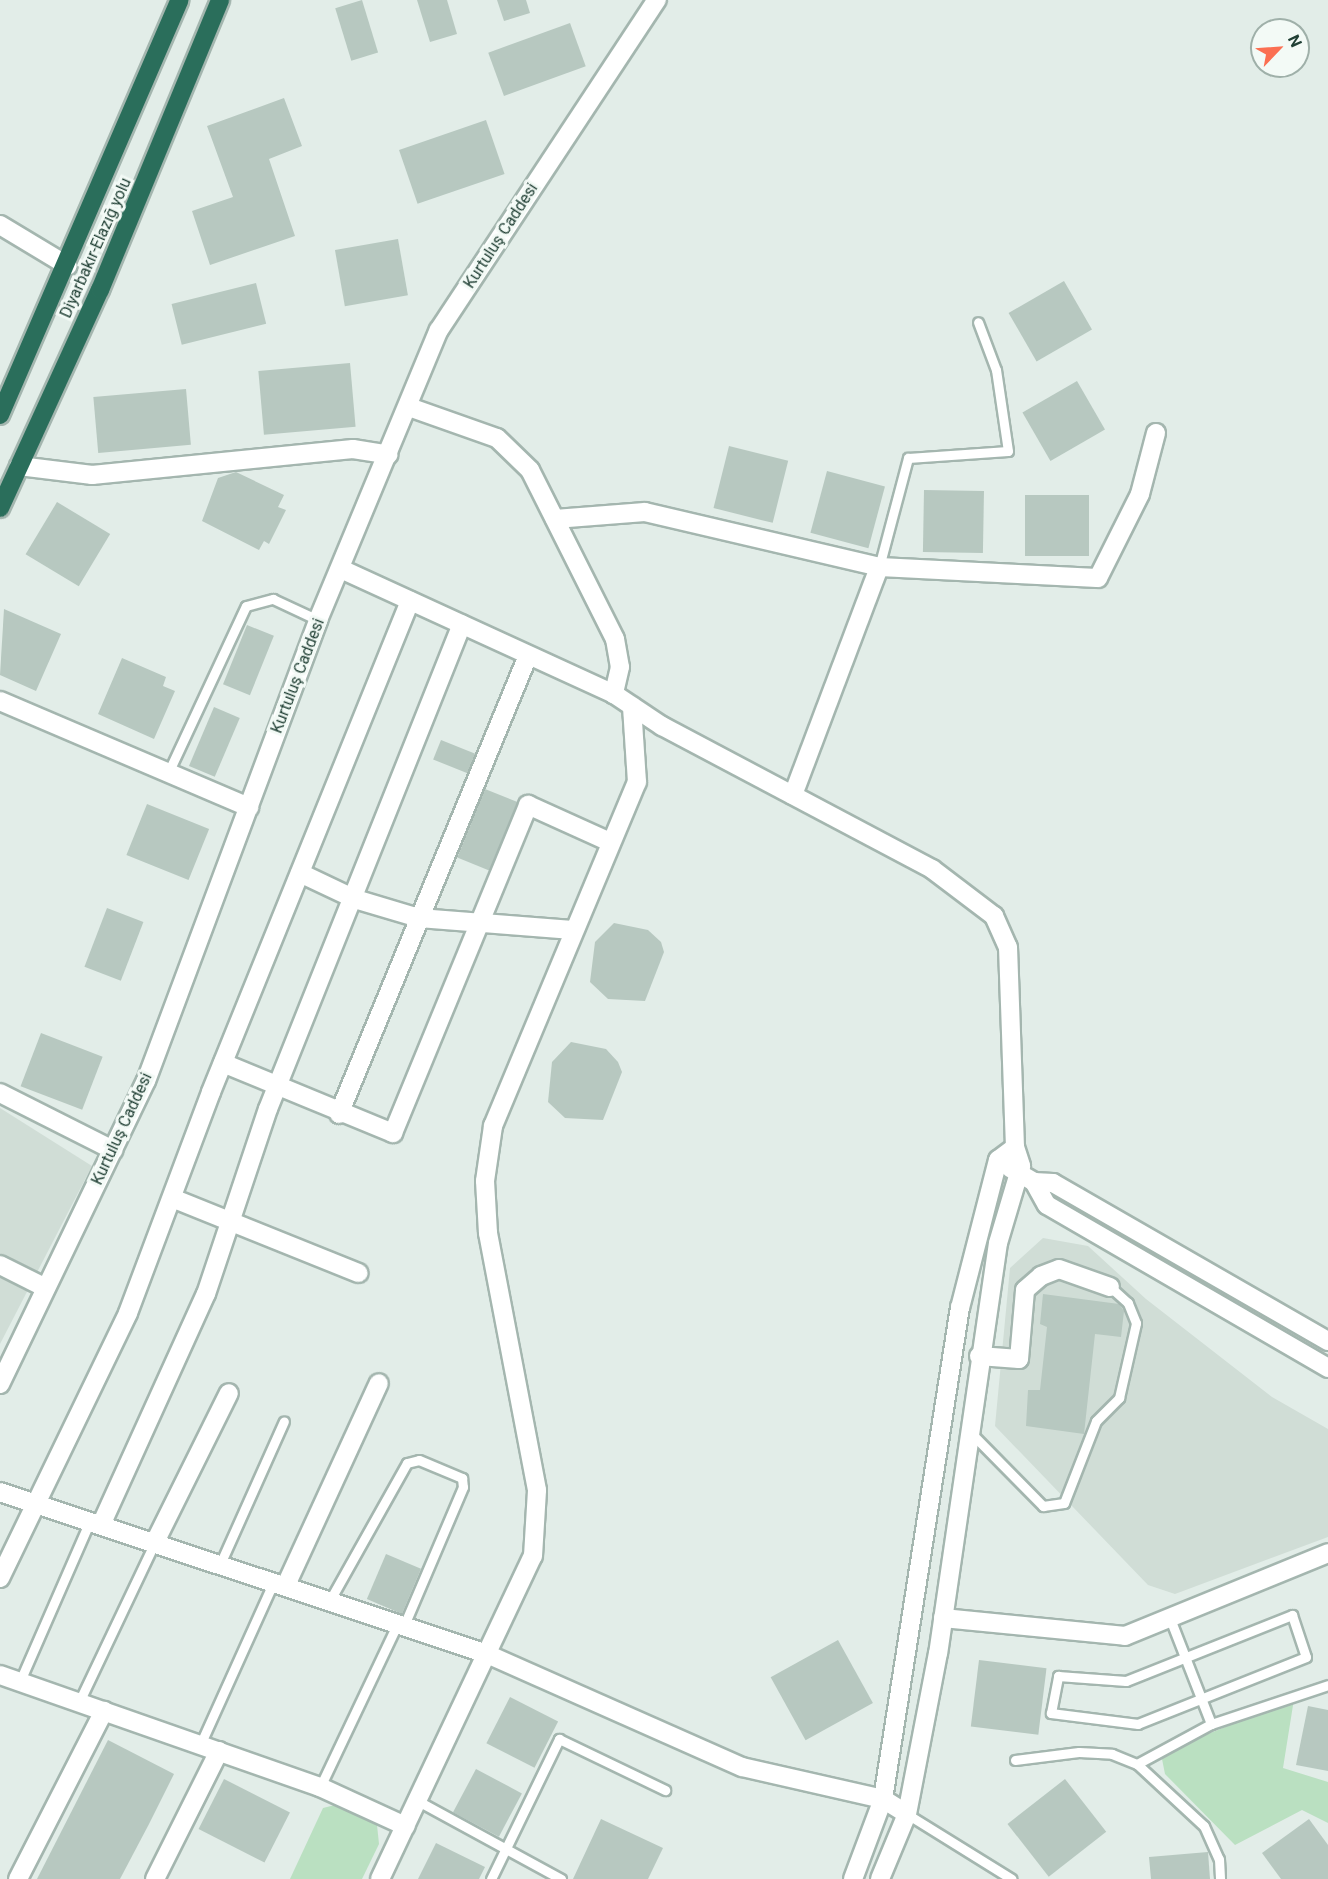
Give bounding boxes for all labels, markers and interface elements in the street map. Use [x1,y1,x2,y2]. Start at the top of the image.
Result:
north arrow [1250,18,1310,78]
text: N [1284,32,1306,50]
street label: Diyarbakır-Elazığ yolu [56,175,136,321]
street label: Kurtuluş Caddesi [460,180,542,292]
street label: Kurtuluş Caddesi [267,616,329,736]
street label: Kurtuluş Caddesi [88,1070,156,1188]

